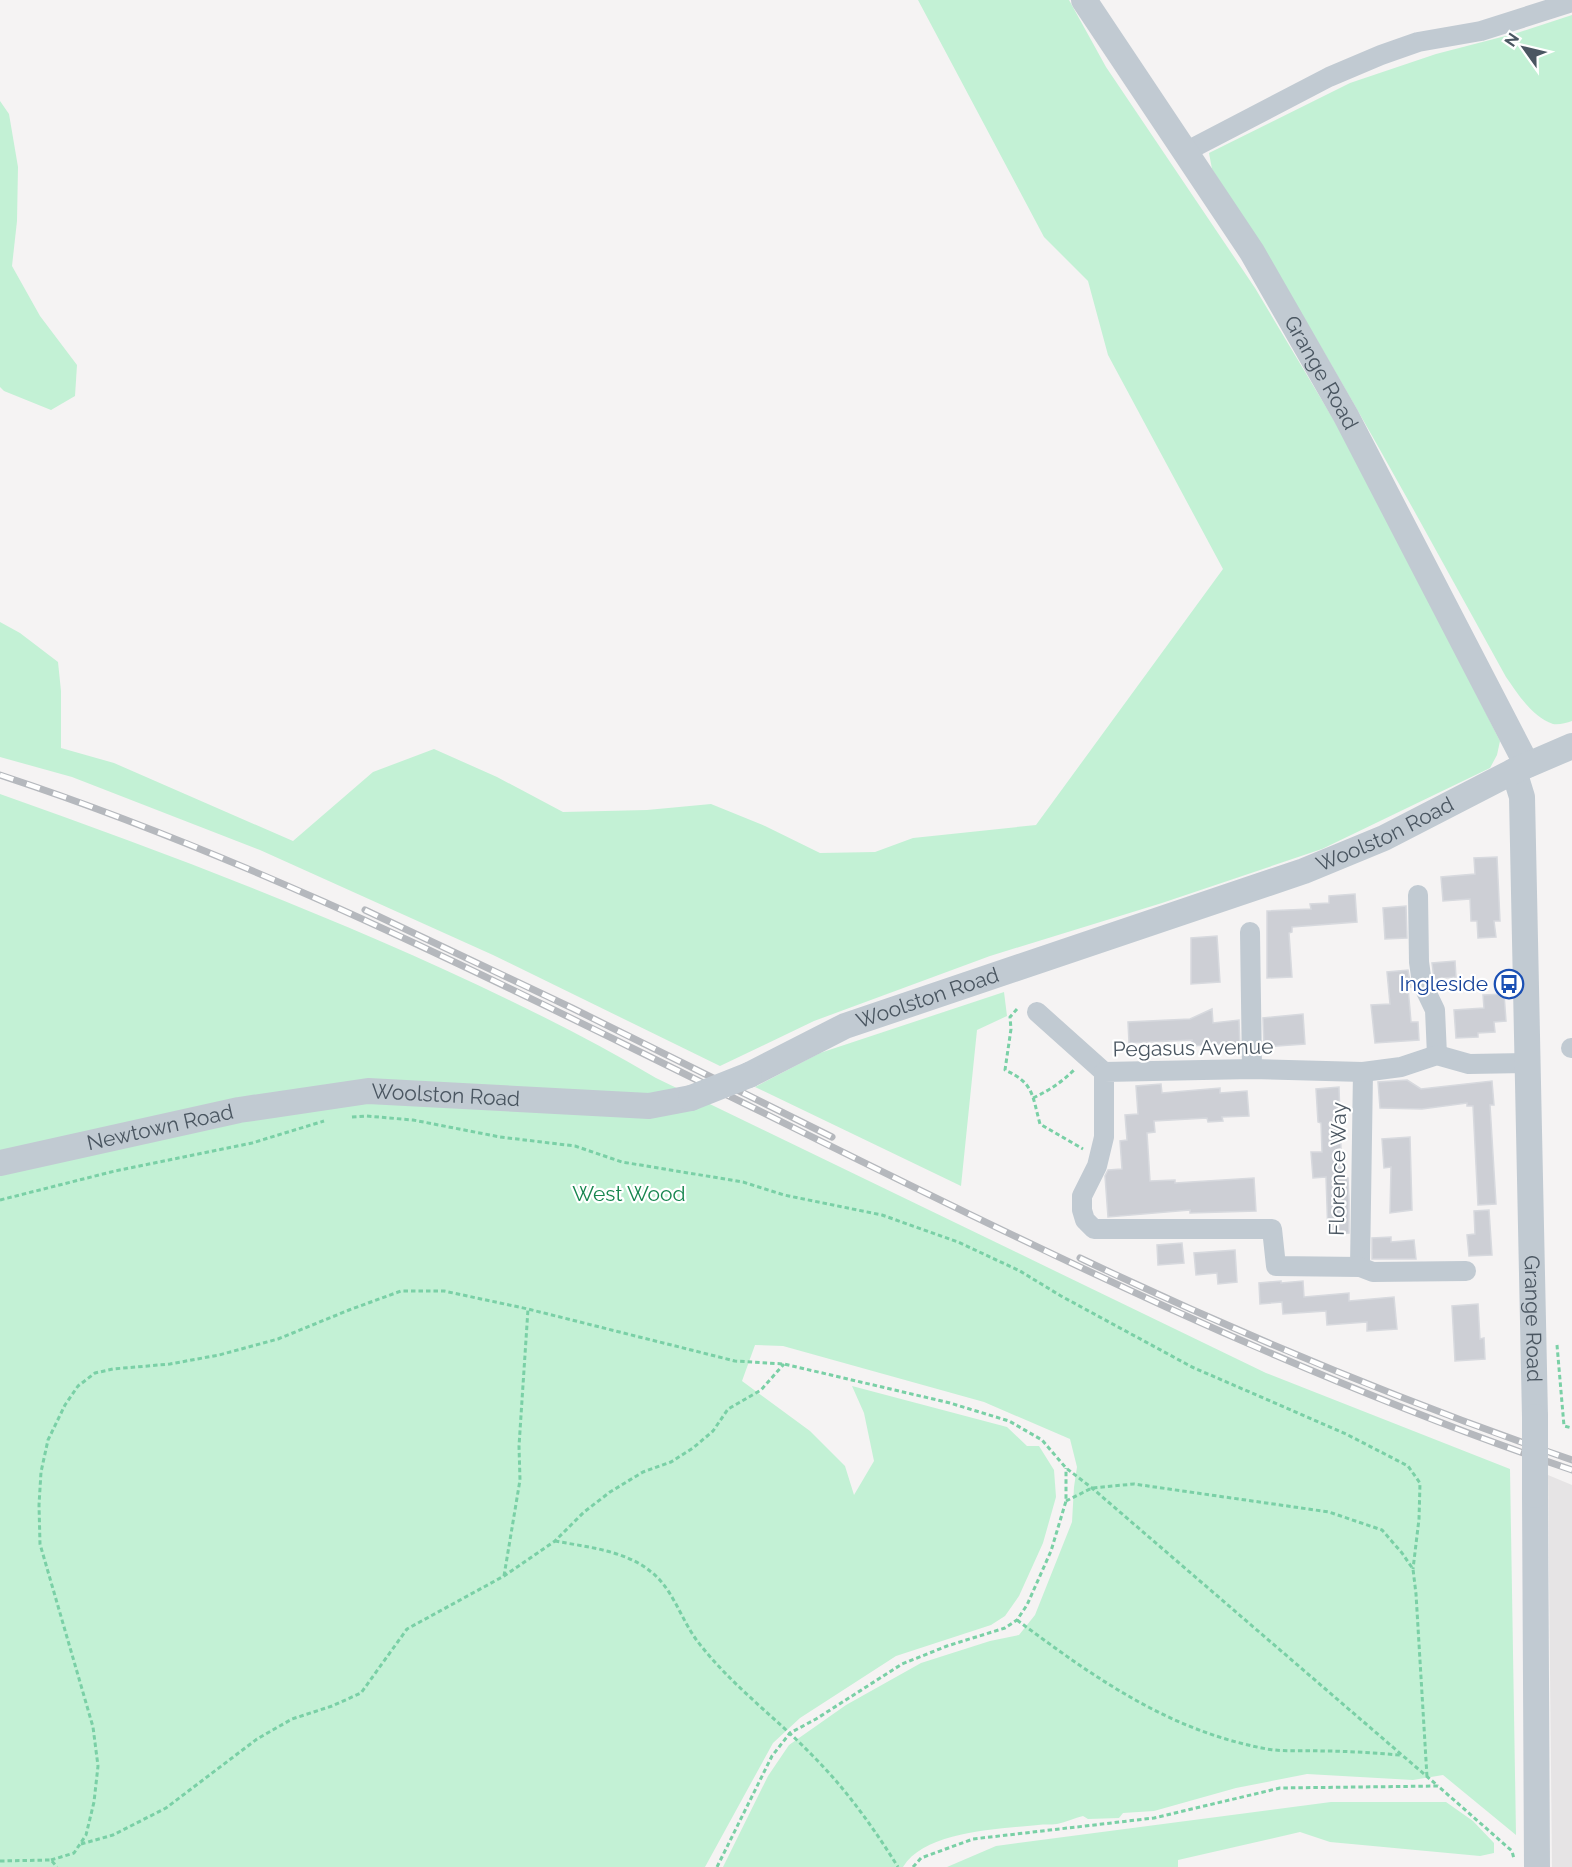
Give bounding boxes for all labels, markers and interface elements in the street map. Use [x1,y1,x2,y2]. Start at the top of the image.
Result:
north arrow [1494,18,1554,78]
text: N [1501,30,1523,50]
street label: Grange Road [1279,311,1364,434]
street label: Woolston Road [1312,791,1458,877]
street label: Woolston Road [853,962,1002,1033]
bus stop icon: Ingleside [1493,968,1525,1000]
place label: Ingleside [1399,971,1488,996]
street label: Pegasus Avenue [1112,1034,1274,1061]
street label: Woolston Road [371,1078,521,1111]
street label: Newtown Road [84,1099,236,1155]
street label: Florence Way [1324,1102,1351,1236]
park label: West Wood [572,1181,686,1206]
street label: Grange Road [1520,1255,1547,1382]

